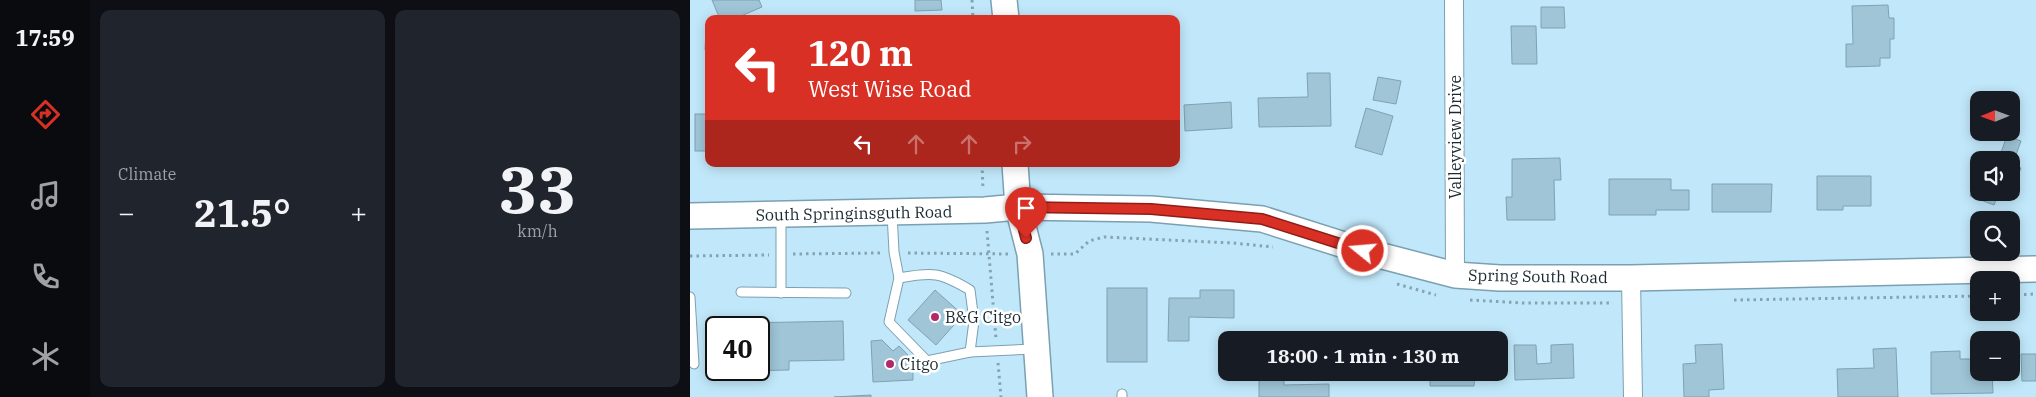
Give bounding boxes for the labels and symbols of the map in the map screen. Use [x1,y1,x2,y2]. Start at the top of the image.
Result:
street label: Valleyview Drive [1445,75,1465,199]
north arrow [1970,91,2020,141]
pin [1005,187,1047,238]
street label: South Springinsguth Road [755,201,953,225]
position arrow [1336,224,1388,276]
street label: Spring South Road [1468,265,1608,287]
place label: B&G Citgo [945,307,1021,327]
marker: B&G Citgo [929,311,941,323]
speed limit sign: 40 [705,316,770,381]
place label: Citgo [900,354,939,374]
marker: Citgo [884,358,896,370]

